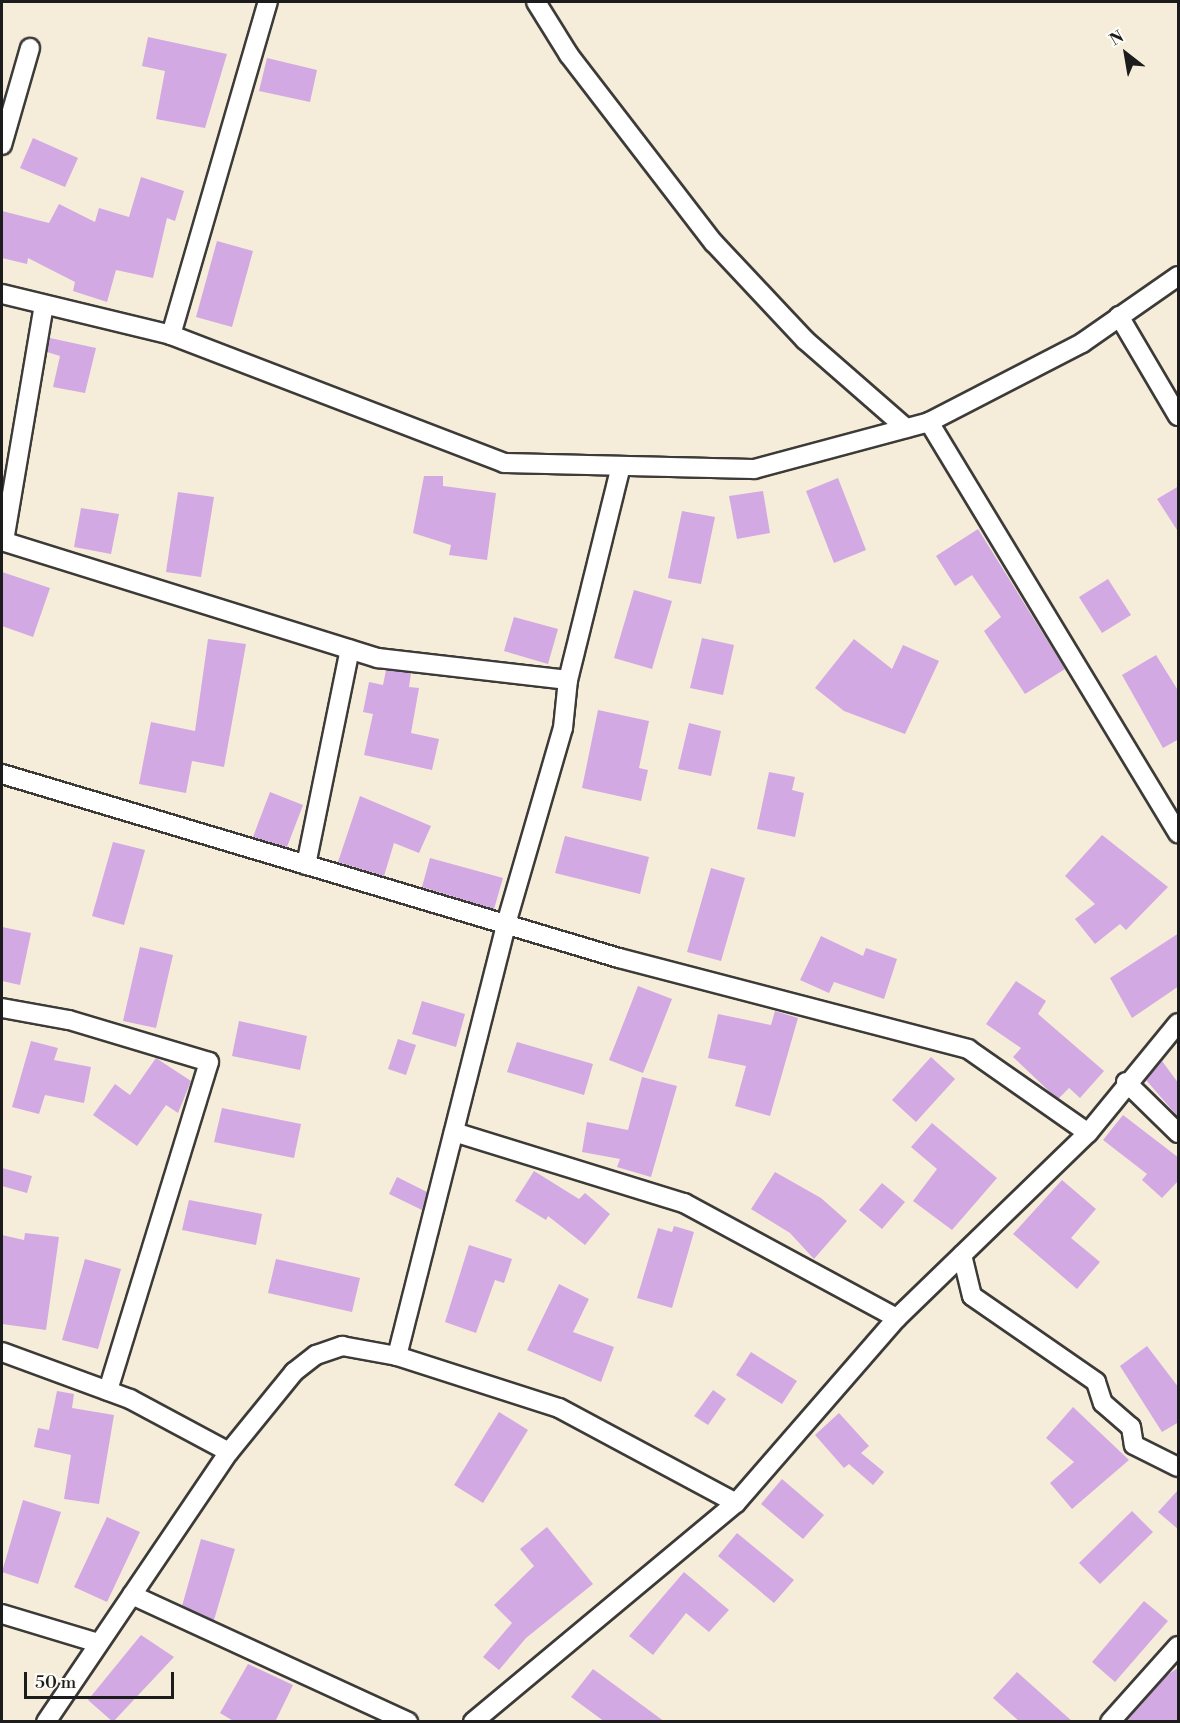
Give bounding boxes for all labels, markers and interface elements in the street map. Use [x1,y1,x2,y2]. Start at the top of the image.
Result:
north arrow [1096,24,1156,84]
text: N [1106,27,1127,50]
scale bar [27,1660,177,1698]
text: 50 m [35,1671,76,1694]

